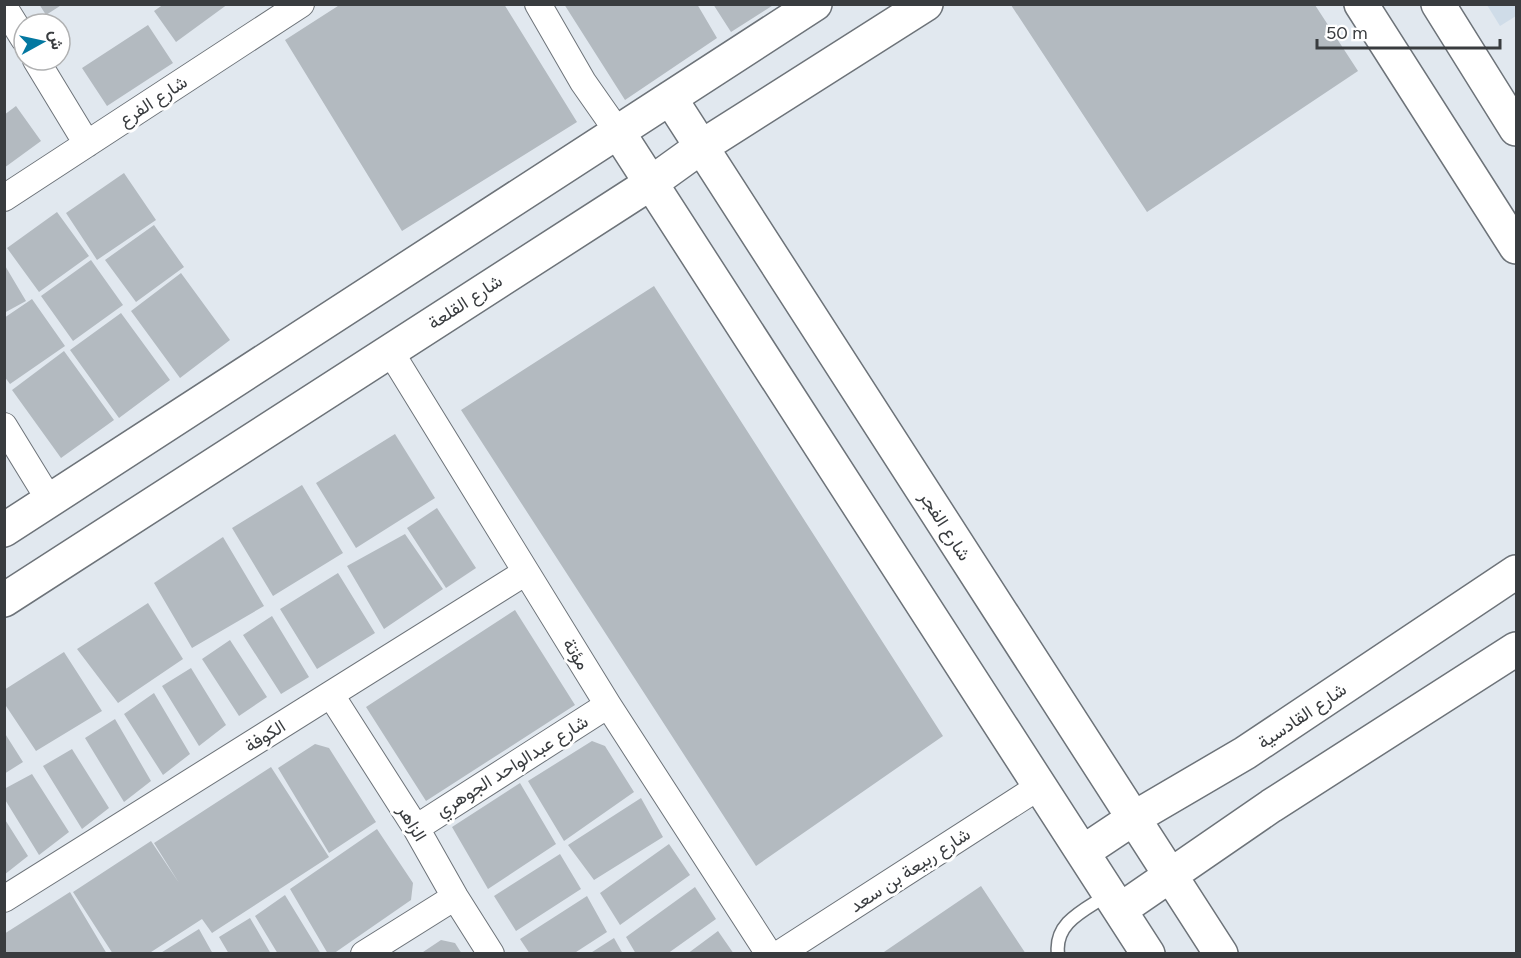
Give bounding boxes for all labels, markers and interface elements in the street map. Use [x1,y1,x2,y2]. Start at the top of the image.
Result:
north arrow [12,12,72,72]
scale bar [1317,12,1500,50]
text: 50 m [1326,22,1368,44]
text: ش [46,29,67,51]
street label: شارع الفرع [115,71,192,132]
street label: شارع القلعة [424,270,507,335]
street label: شارع الفجر [913,486,976,565]
street label: مؤتة [558,634,594,674]
street label: شارع القادسية [1253,678,1351,755]
street label: شارع عبدالواحد الجوهري [432,710,594,825]
street label: الكوفة [240,715,290,757]
street label: الزاهر [392,800,431,845]
street label: شارع ربيعة بن سعد [846,823,975,918]

